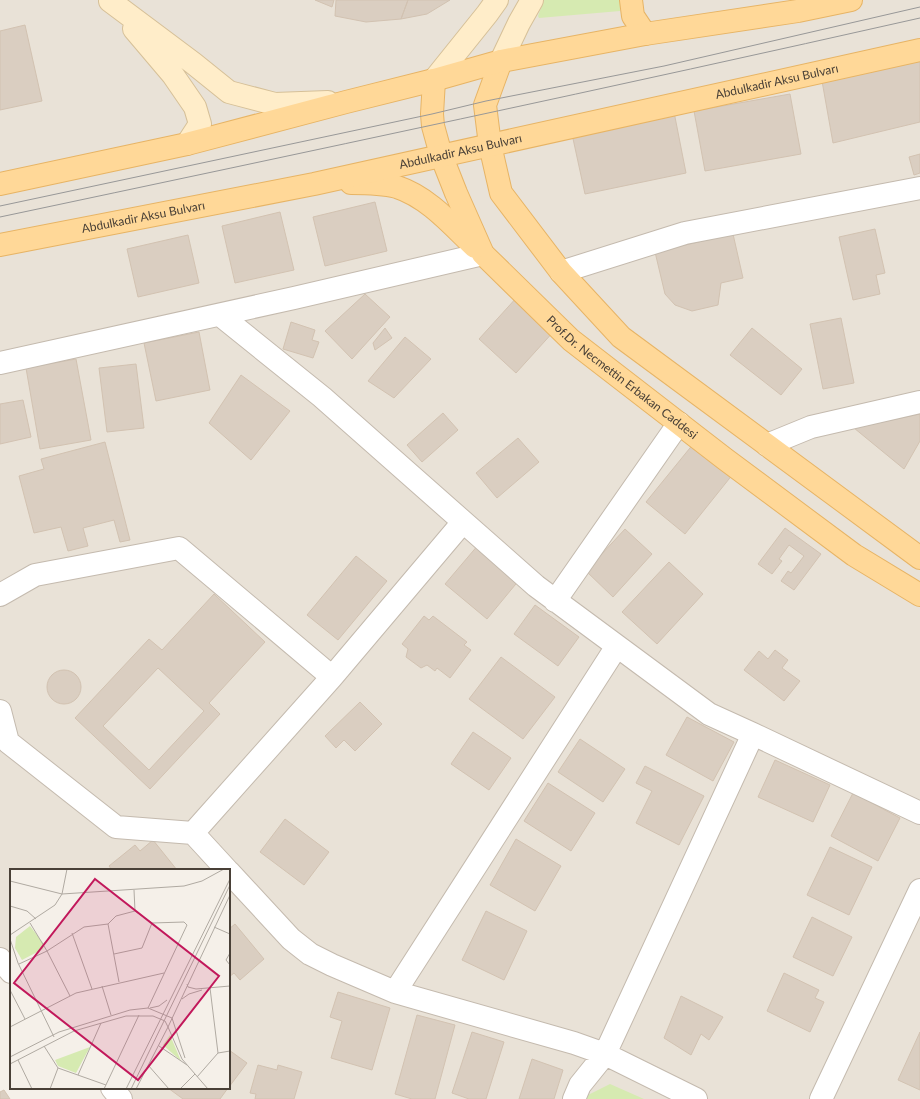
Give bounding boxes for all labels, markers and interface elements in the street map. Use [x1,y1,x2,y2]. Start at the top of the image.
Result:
street label: Abdulkadir Aksu Bulvarı [714,60,840,102]
street label: Abdulkadir Aksu Bulvarı [398,130,523,172]
street label: Abdulkadir Aksu Bulvarı [80,197,206,236]
street label: Prof.Dr. Necmettin Erbakan Caddesi [544,312,701,442]
inset map [10,869,230,1089]

